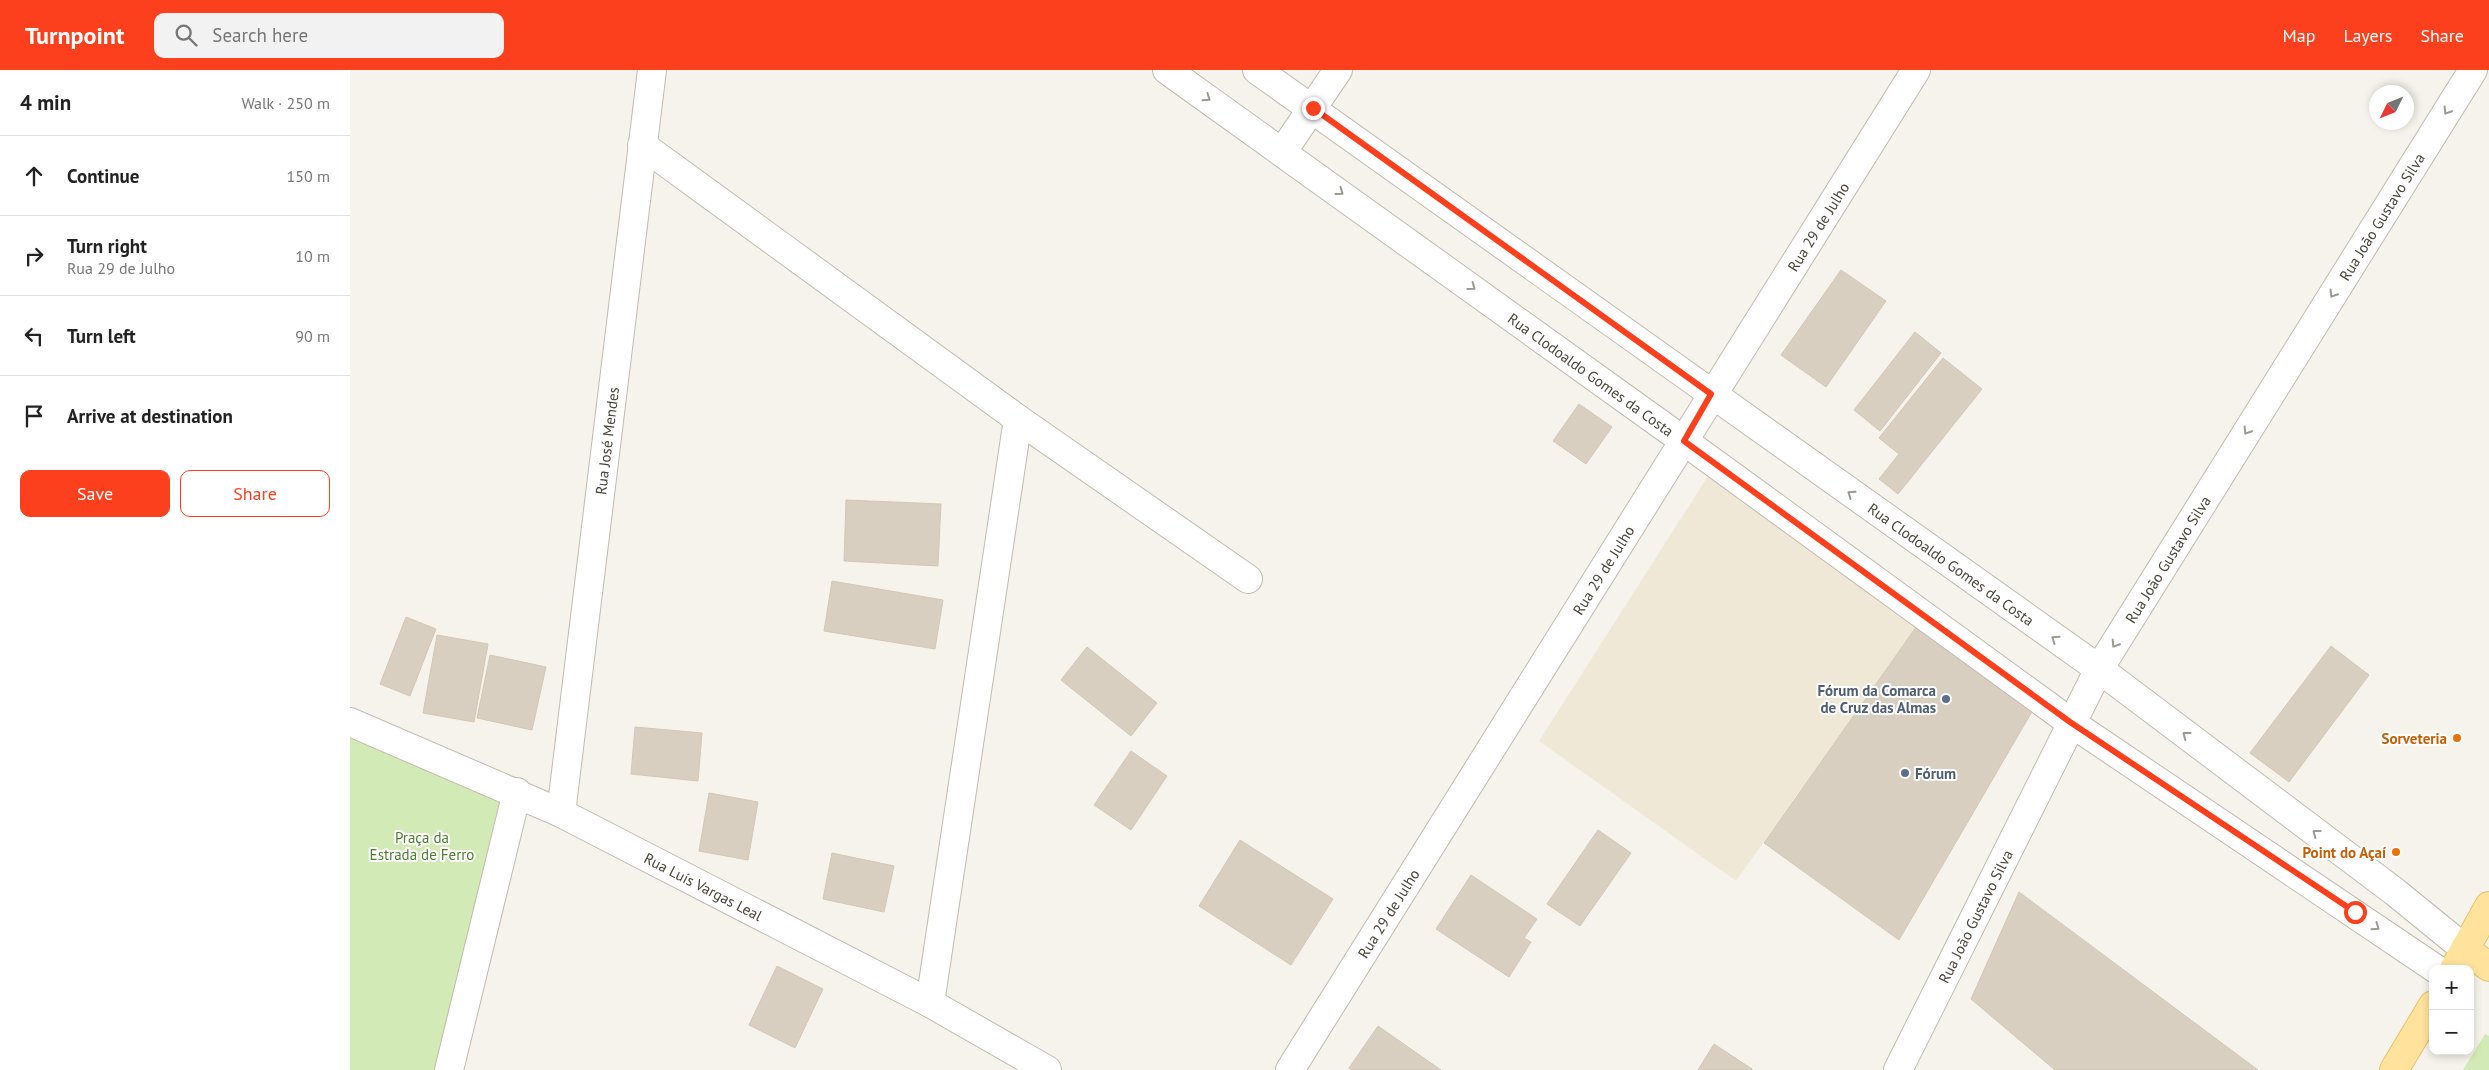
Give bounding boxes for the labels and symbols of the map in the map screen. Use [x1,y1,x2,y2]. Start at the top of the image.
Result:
north arrow [2369,85,2414,130]
one-way arrow [1201,92,1211,101]
route end [1302,97,1325,120]
one-way arrow [2444,106,2454,115]
street label: Rua João Gustavo Silva [2335,149,2428,284]
street label: Rua 29 de Julho [1783,179,1853,275]
one-way arrow [1334,186,1344,195]
one-way arrow [1466,281,1475,290]
one-way arrow [2330,288,2340,297]
street label: Rua Clodoaldo Gomes da Costa [1505,308,1678,440]
street label: Rua José Mendes [591,386,623,496]
one-way arrow [2244,426,2254,435]
one-way arrow [1847,491,1857,500]
street label: Rua João Gustavo Silva [2121,492,2214,626]
street label: Rua Clodoaldo Gomes da Costa [1865,498,2038,629]
street label: Rua 29 de Julho [1568,522,1638,618]
one-way arrow [2051,636,2061,645]
one-way arrow [2111,638,2121,647]
place label: Fórum da Comarca de Cruz das Almas [1817,681,1936,717]
marker: Fórum da Comarca de Cruz das Almas [1940,693,1952,705]
place label: Sorveteria [2382,729,2447,748]
one-way arrow [2182,732,2192,741]
marker: Sorveteria [2451,732,2463,744]
place label: Fórum [1915,764,1956,783]
marker: Fórum [1899,767,1911,779]
park label: Praça da Estrada de Ferro [370,828,474,864]
one-way arrow [2313,830,2322,838]
place label: Point do Açaí [2303,843,2386,862]
street label: Rua João Gustavo Silva [1934,846,2016,986]
marker: Point do Açaí [2390,846,2402,858]
street label: Rua Luís Vargas Leal [641,848,766,925]
street label: Rua 29 de Julho [1353,865,1423,961]
route start [2344,901,2367,924]
one-way arrow [2370,921,2379,930]

